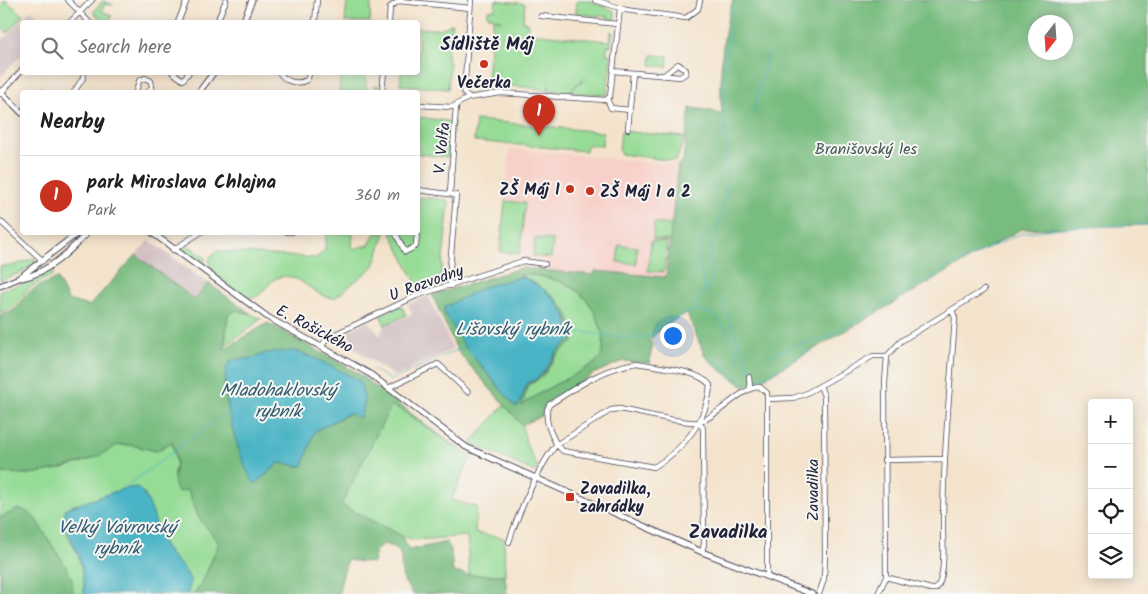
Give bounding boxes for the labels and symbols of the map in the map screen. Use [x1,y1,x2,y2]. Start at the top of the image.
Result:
north arrow [1028,15,1073,60]
district label: Sídliště Máj [440,31,535,60]
marker: Večerka [478,58,490,70]
place label: Večerka [457,71,511,96]
pin: 1 [523,95,555,136]
street label: V. Volfa [427,121,458,175]
park label: Branišovský les [815,137,917,162]
place label: ZŠ Máj I [499,178,560,203]
place label: ZŠ Máj 1 a 2 [600,180,690,205]
marker: ZŠ Máj I [564,183,576,195]
marker: ZŠ Máj 1 a 2 [584,185,596,197]
street label: U Rozvodny [386,258,468,308]
street label: E. Rošického [271,299,357,360]
water label: Lišovský rybník [455,316,573,345]
your location [660,323,686,349]
water label: Mladohaklovský rybník [220,377,340,427]
street label: Zavadilka [801,459,826,521]
place label: Zavadilka, zahrádky [580,477,651,520]
marker: Zavadilka, zahrádky [564,491,576,503]
water label: Velký Vávrovský rybník [58,514,181,564]
district label: Zavadilka [689,518,768,548]

